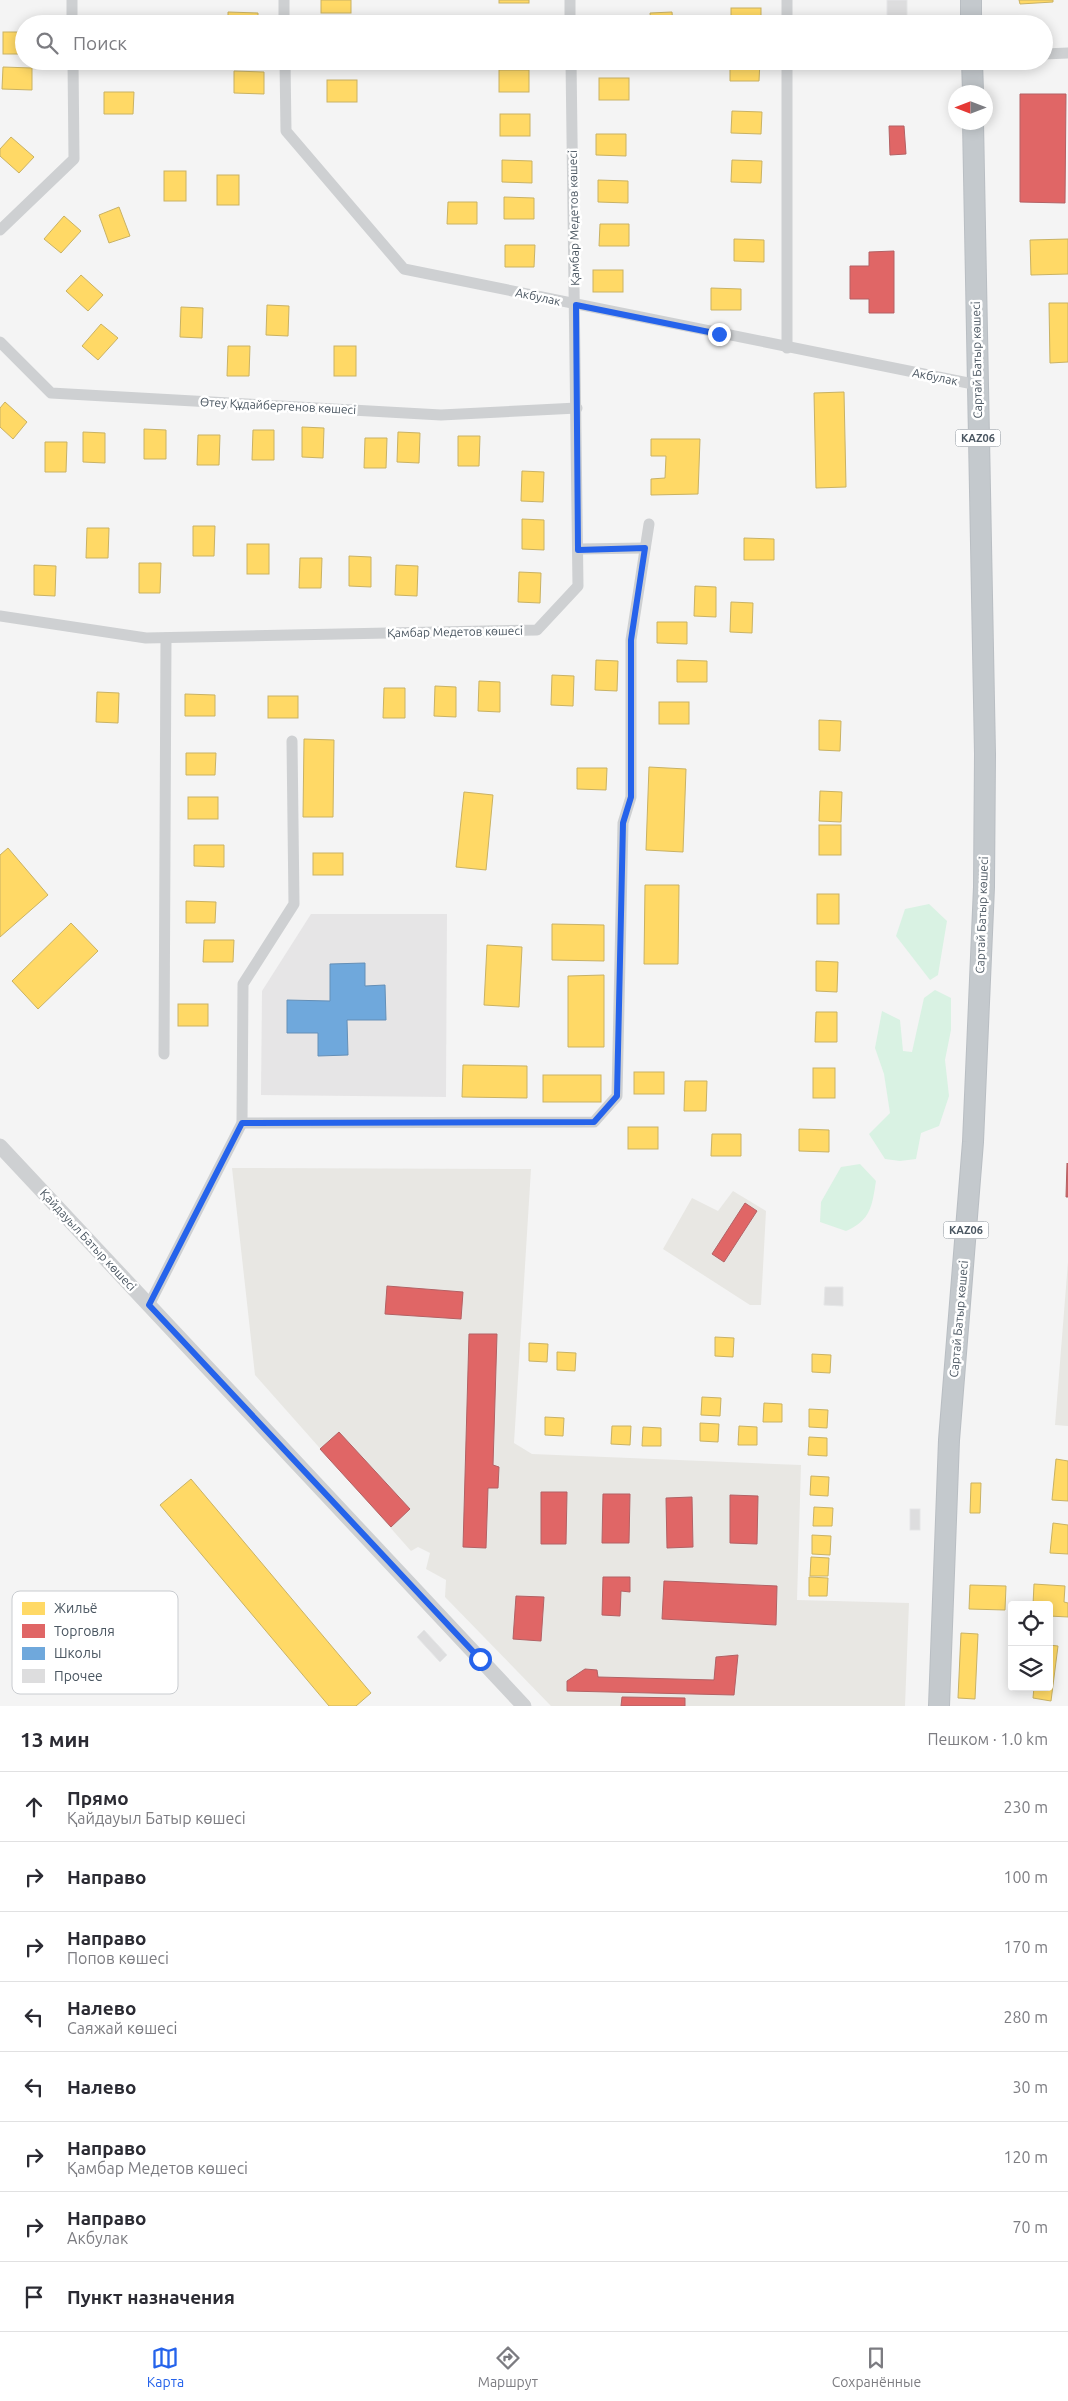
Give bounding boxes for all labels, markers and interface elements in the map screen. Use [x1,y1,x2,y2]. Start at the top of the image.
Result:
search box [15,15,1053,70]
icon: search [33,29,61,57]
text: Поиск [73,32,127,54]
north arrow [948,85,993,130]
street label: Қамбар Медетов көшесі [566,150,581,286]
street label: Акбулак [514,285,562,308]
street label: Сартай Батыр көшесі [969,301,984,419]
route end [708,323,731,346]
street label: Акбулак [911,366,959,387]
street label: Өтеу Құдайбергенов көшесі [200,395,357,416]
road number: KАZ06 [956,429,1000,446]
street label: Қамбар Медетов көшесі [387,624,523,639]
street label: Сартай Батыр көшесі [973,856,990,974]
street label: Қайдауыл Батыр көшесі [38,1186,139,1293]
road number: KАZ06 [944,1222,988,1238]
street label: Сартай Батыр көшесі [947,1260,970,1378]
legend [12,1591,178,1694]
text: Жильё [54,1600,98,1616]
map controls [1008,1601,1053,1691]
button: locate [1008,1601,1053,1646]
text: Торговля [54,1623,115,1639]
text: Школы [54,1645,101,1661]
button: layers [1008,1646,1053,1691]
route start [469,1648,492,1671]
text: Прочее [54,1668,103,1684]
text: 13 мин [20,1727,90,1751]
text: Пешком · 1.0 km [927,1730,1048,1748]
text: Прямо [67,1787,129,1809]
icon: ahead [20,1793,48,1821]
text: 230 m [1003,1798,1048,1816]
text: Қайдауыл Батыр көшесі [67,1809,246,1827]
icon: right [20,1863,48,1891]
text: Направо [67,1866,147,1888]
text: 100 m [1003,1868,1048,1886]
text: Направо [67,1927,147,1949]
icon: right [20,1933,48,1961]
text: 170 m [1003,1938,1048,1956]
text: Попов көшесі [67,1949,169,1967]
text: Налево [67,1997,136,2019]
icon: left [20,2003,48,2031]
text: 280 m [1003,2008,1048,2026]
text: Саяжай көшесі [67,2019,177,2037]
icon: left [20,2073,48,2101]
text: Налево [67,2076,136,2098]
text: 30 m [1012,2078,1048,2096]
text: Направо [67,2137,147,2159]
icon: right [20,2143,48,2171]
text: 120 m [1003,2148,1048,2166]
text: Қамбар Медетов көшесі [67,2159,248,2177]
text: Направо [67,2207,147,2229]
icon: right [20,2213,48,2241]
text: 70 m [1012,2218,1048,2236]
text: Акбулак [67,2229,128,2247]
icon: arrive [20,2283,48,2311]
text: Пункт назначения [67,2286,235,2308]
tab: Карта [147,2344,184,2390]
tab: Маршрут [478,2344,538,2390]
tab: Сохранённые [832,2344,921,2390]

